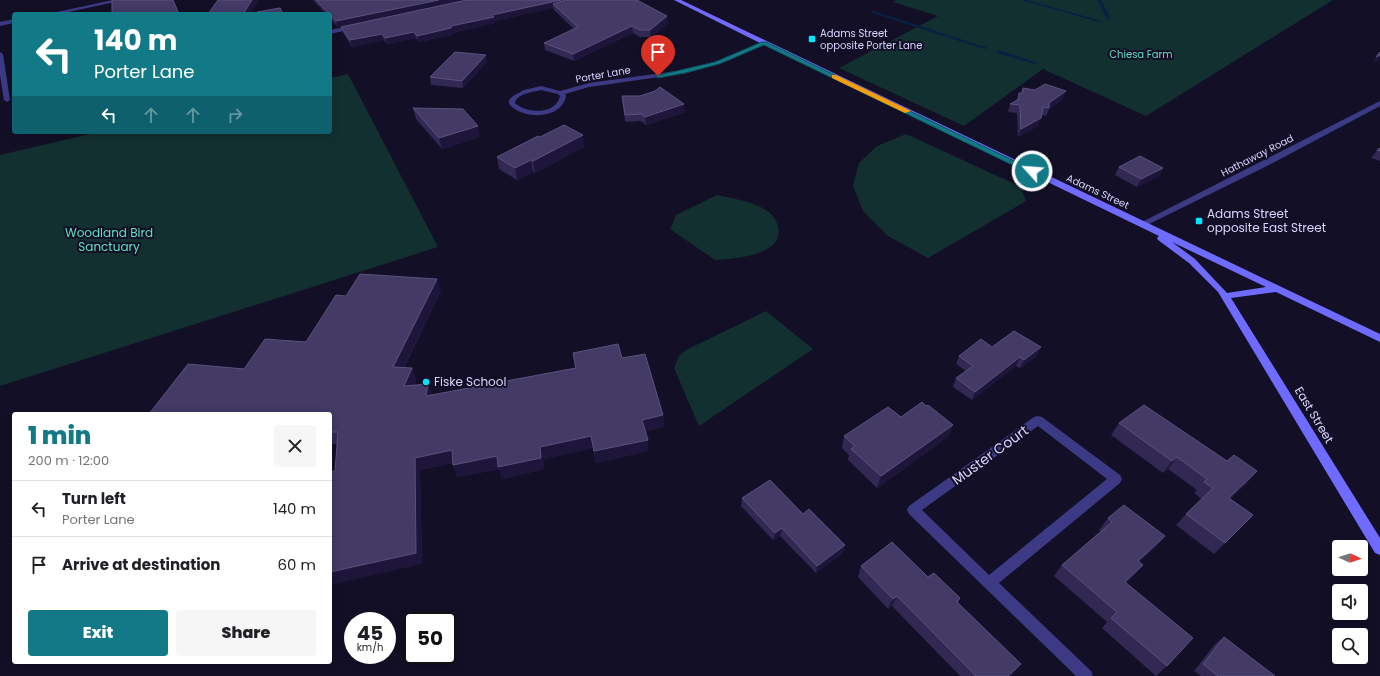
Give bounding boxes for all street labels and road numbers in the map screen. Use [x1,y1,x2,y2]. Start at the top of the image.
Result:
street label: Porter Lane [574,62,632,87]
street label: Hathaway Road [1218,131,1296,180]
street label: Adams Street [1064,170,1132,213]
street label: East Street [1291,383,1338,446]
street label: Muster Court [948,420,1032,490]

